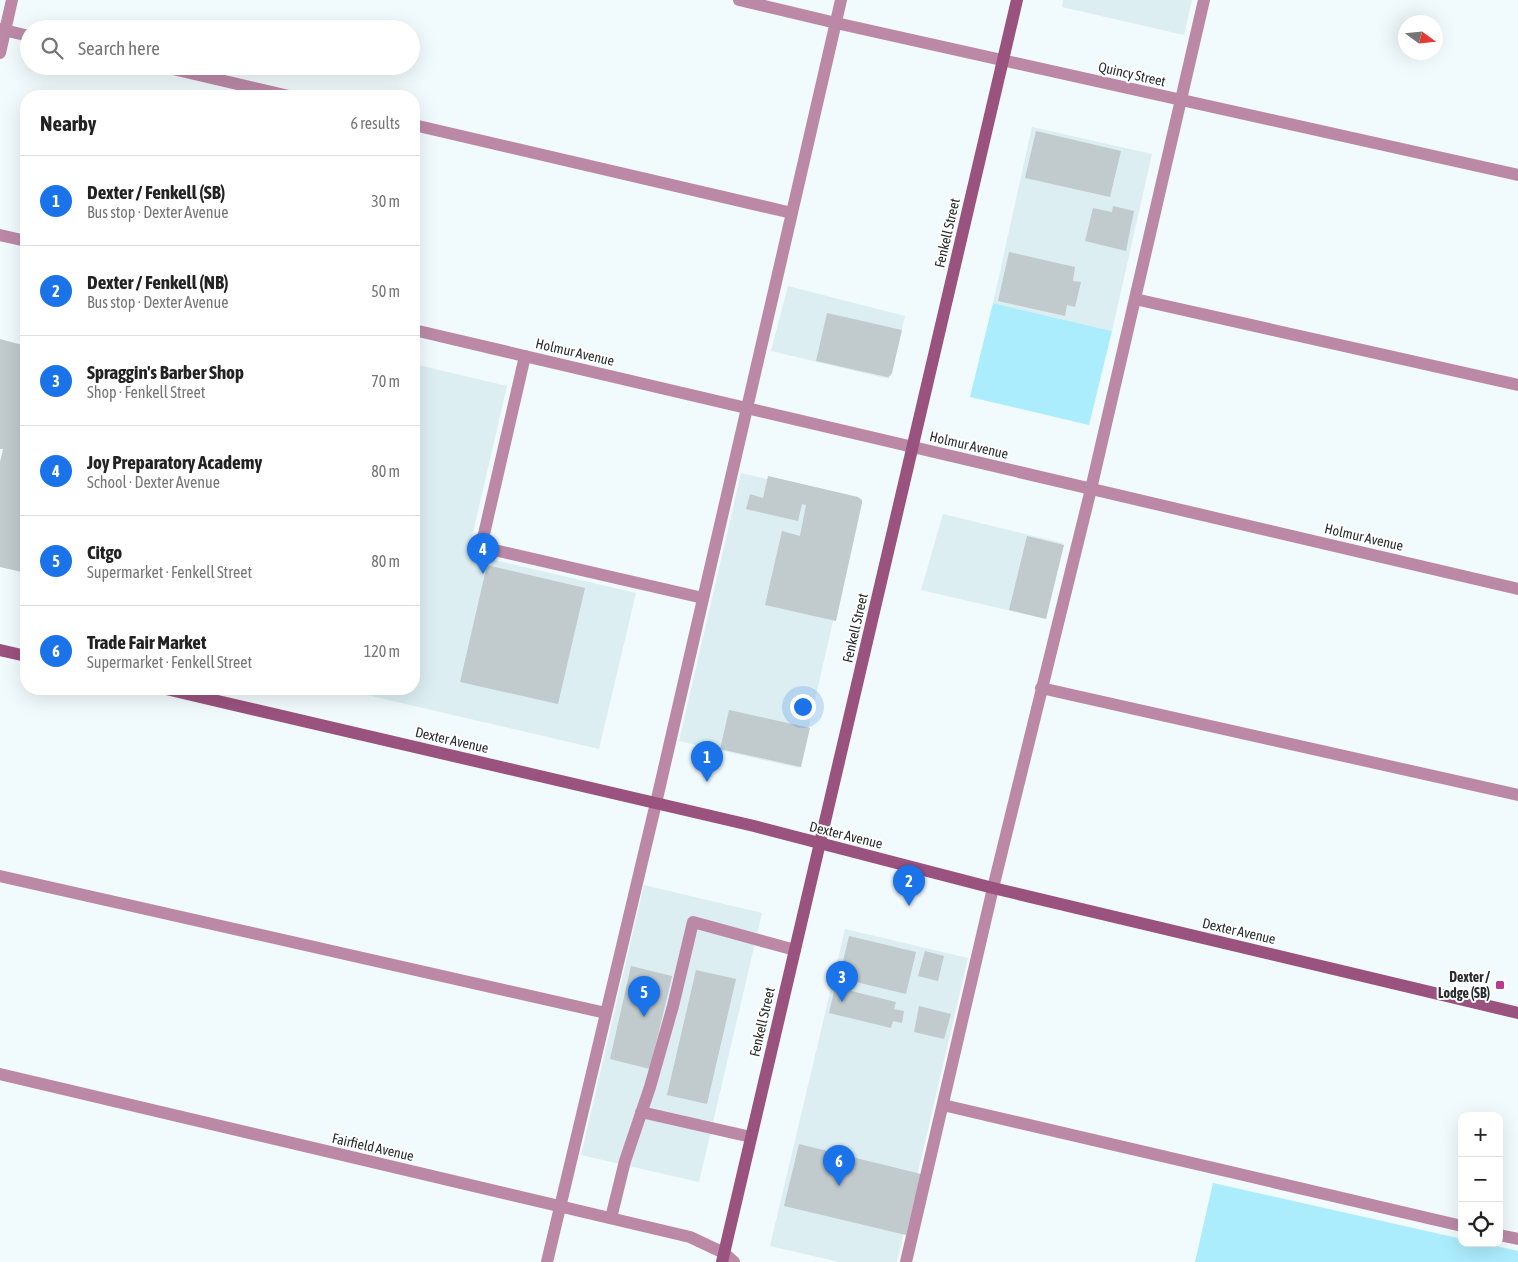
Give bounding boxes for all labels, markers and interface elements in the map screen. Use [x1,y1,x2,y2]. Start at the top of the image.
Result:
north arrow [1398,15,1443,60]
search box [20,20,420,75]
icon: search [38,34,66,62]
text: Search here [78,37,160,59]
street label: Quincy Street [1097,58,1167,90]
text: Nearby [40,111,96,135]
text: 6 results [350,114,400,132]
text: Dexter / Fenkell (SB) [87,181,225,203]
text: 1 [52,192,60,210]
text: 30 m [371,192,400,210]
street label: Fenkell Street [931,197,963,269]
text: Bus stop · Dexter Avenue [87,203,229,221]
text: Dexter / Fenkell (NB) [87,271,229,293]
text: 2 [52,282,60,300]
text: 50 m [371,282,400,300]
text: Bus stop · Dexter Avenue [87,293,229,311]
street label: Holmur Avenue [534,335,616,369]
text: Spraggin's Barber Shop [87,361,244,383]
text: 3 [52,372,60,390]
text: 70 m [371,372,400,390]
text: Shop · Fenkell Street [87,383,205,401]
street label: Holmur Avenue [928,428,1010,462]
text: Joy Preparatory Academy [87,451,262,473]
text: 4 [52,462,60,480]
text: 80 m [371,462,400,480]
text: School · Dexter Avenue [87,473,220,491]
street label: Holmur Avenue [1323,520,1405,554]
pin: 4 [467,533,499,574]
text: Citgo [87,541,122,563]
text: 5 [52,552,60,570]
text: 80 m [371,552,400,570]
text: Supermarket · Fenkell Street [87,563,252,581]
street label: Fenkell Street [839,592,871,664]
text: Trade Fair Market [87,631,206,653]
text: 6 [52,642,60,660]
text: 120 m [364,642,400,660]
text: Supermarket · Fenkell Street [87,653,252,671]
your location [790,694,816,720]
street label: Dexter Avenue [414,724,490,756]
pin: 1 [691,741,723,782]
street label: Dexter Avenue [808,818,884,852]
pin: 2 [893,865,925,906]
street label: Dexter Avenue [1201,915,1277,947]
pin: 3 [826,961,858,1002]
place label: Dexter / Lodge (SB) [1438,969,1490,1001]
pin: 5 [628,976,660,1017]
marker: Dexter / Lodge (SB) [1494,979,1506,991]
street label: Fenkell Street [746,986,778,1058]
map controls [1458,1112,1503,1247]
button: + [1458,1112,1503,1157]
street label: Fairfield Avenue [331,1130,415,1164]
pin: 6 [823,1145,855,1186]
button: − [1458,1157,1503,1202]
button: locate [1458,1202,1503,1247]

